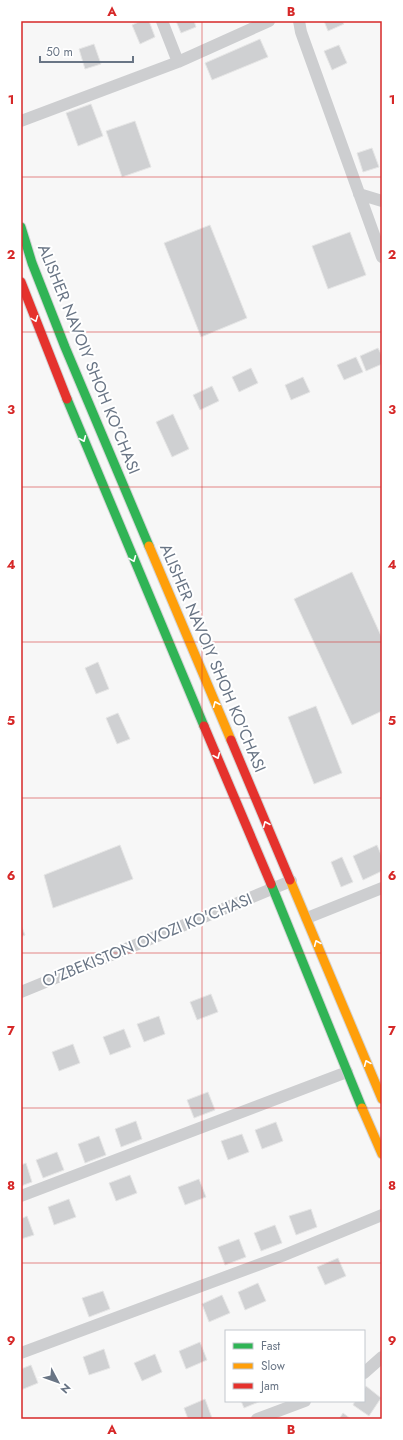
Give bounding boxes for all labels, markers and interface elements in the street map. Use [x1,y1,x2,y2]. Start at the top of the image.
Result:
text: A [106,2,117,21]
text: B [287,2,296,21]
scale bar [40,38,133,64]
text: 50 m [46,43,73,61]
text: 1 [8,90,14,109]
text: 1 [389,90,395,109]
street label: ALISHER NAVOIY SHOH KO'CHASI [32,241,146,477]
text: 2 [7,245,15,264]
text: 2 [388,245,396,264]
one-way arrow [30,315,38,322]
text: 3 [7,400,15,419]
text: 3 [388,400,396,419]
one-way arrow [79,436,87,443]
street label: ALISHER NAVOIY SHOH KO'CHASI [154,540,272,776]
text: 4 [6,555,16,574]
one-way arrow [128,555,136,563]
text: 4 [387,555,397,574]
one-way arrow [212,700,220,707]
text: 5 [7,711,15,730]
text: 5 [388,711,396,730]
one-way arrow [212,752,220,760]
one-way arrow [263,820,271,828]
text: 6 [7,866,16,885]
text: 6 [388,866,397,885]
street label: O'ZBEKISTON OVOZI KO'CHASI [39,887,255,993]
one-way arrow [314,940,322,948]
text: 7 [7,1021,15,1040]
text: 7 [388,1021,396,1040]
one-way arrow [364,1060,372,1068]
text: 8 [7,1176,15,1195]
text: 8 [388,1176,396,1195]
legend [225,1330,365,1402]
text: 9 [7,1331,16,1350]
text: 9 [388,1331,397,1350]
text: Fast [261,1337,280,1355]
text: Slow [261,1357,286,1375]
north arrow [38,1362,78,1402]
text: Jam [259,1377,279,1395]
text: N [57,1380,74,1397]
text: A [106,1420,117,1439]
text: B [287,1420,296,1439]

